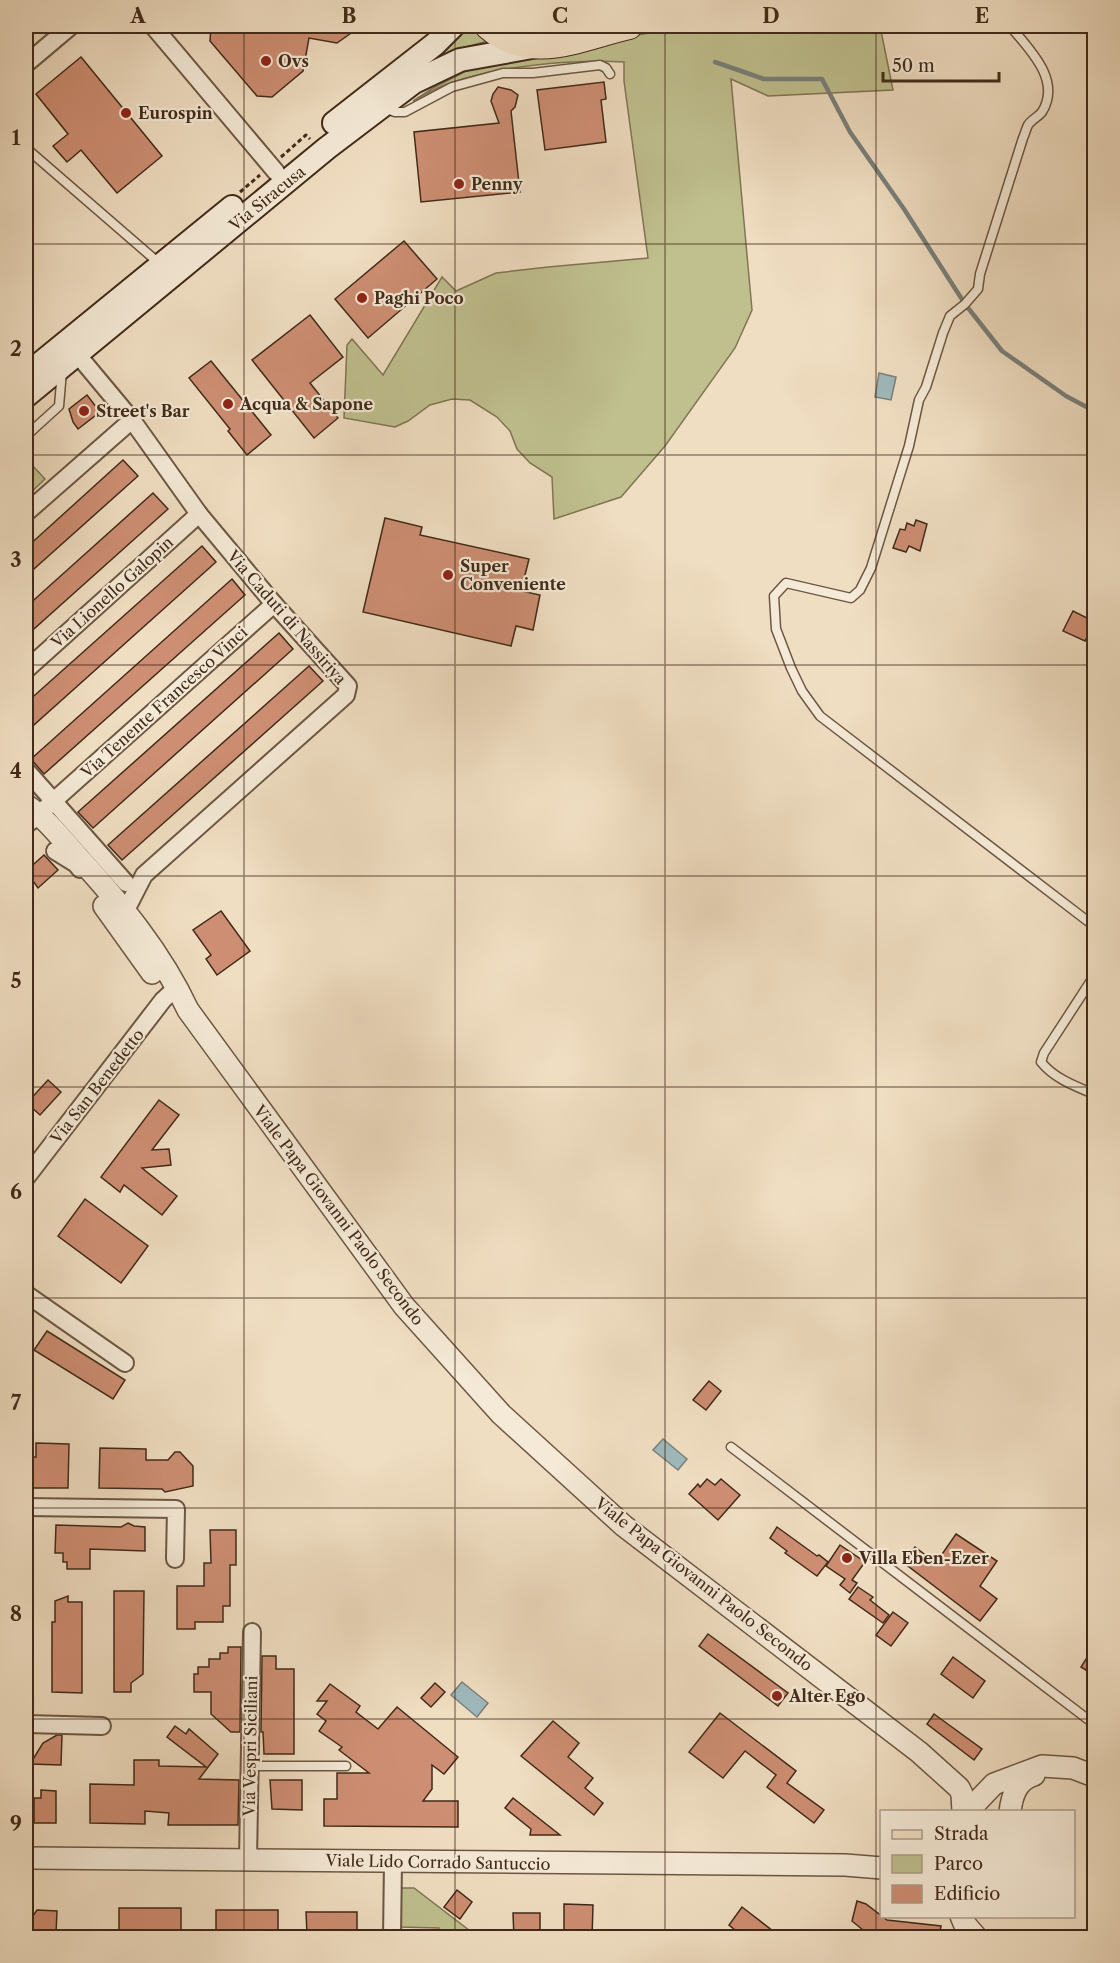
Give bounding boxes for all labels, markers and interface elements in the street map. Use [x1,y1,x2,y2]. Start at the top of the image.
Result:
text: A [129,4,146,28]
text: B [342,4,357,28]
text: C [552,4,568,28]
text: D [762,4,780,28]
text: E [975,4,989,28]
scale bar [883,45,998,83]
place label: Ovs [278,51,309,71]
marker: Ovs [259,54,273,68]
text: 50 m [892,55,935,77]
place label: Eurospin [138,103,213,123]
marker: Eurospin [119,106,133,120]
text: 1 [12,126,21,150]
street label: Via Siracusa [224,161,310,235]
place label: Penny [471,174,524,194]
marker: Penny [452,177,466,191]
place label: Paghi Poco [374,288,464,308]
marker: Paghi Poco [355,291,369,305]
text: 2 [10,337,22,361]
place label: Acqua & Sapone [239,394,373,414]
marker: Acqua & Sapone [221,397,235,411]
place label: Street's Bar [96,401,190,421]
marker: Street's Bar [77,404,91,418]
street label: Via Lionello Galopin [46,532,177,653]
street label: Via Caduti di Nassiriya [223,545,351,689]
text: 3 [10,548,22,572]
place label: Super Conveniente [460,556,566,594]
marker: Super Conveniente [441,568,455,582]
street label: Via Tenente Francesco Vinci [76,622,251,783]
text: 4 [10,759,22,783]
text: 5 [10,969,22,993]
street label: Via San Benedetto [45,1025,148,1148]
street label: Viale Papa Giovanni Paolo Secondo [249,1100,429,1329]
text: 6 [10,1180,22,1204]
text: 7 [11,1391,22,1415]
street label: Viale Papa Giovanni Paolo Secondo [590,1492,817,1675]
place label: Villa Eben-Ezer [858,1548,989,1568]
marker: Villa Eben-Ezer [840,1551,854,1565]
text: 8 [10,1602,22,1626]
street label: Via Vespri Siciliani [239,1675,261,1818]
place label: Alter Ego [788,1686,865,1706]
marker: Alter Ego [770,1689,784,1703]
legend [880,1810,1075,1918]
text: 9 [10,1812,22,1836]
text: Strada [934,1823,989,1845]
street label: Viale Lido Corrado Santuccio [324,1850,551,1874]
text: Parco [934,1853,983,1875]
text: Edificio [934,1883,1000,1905]

